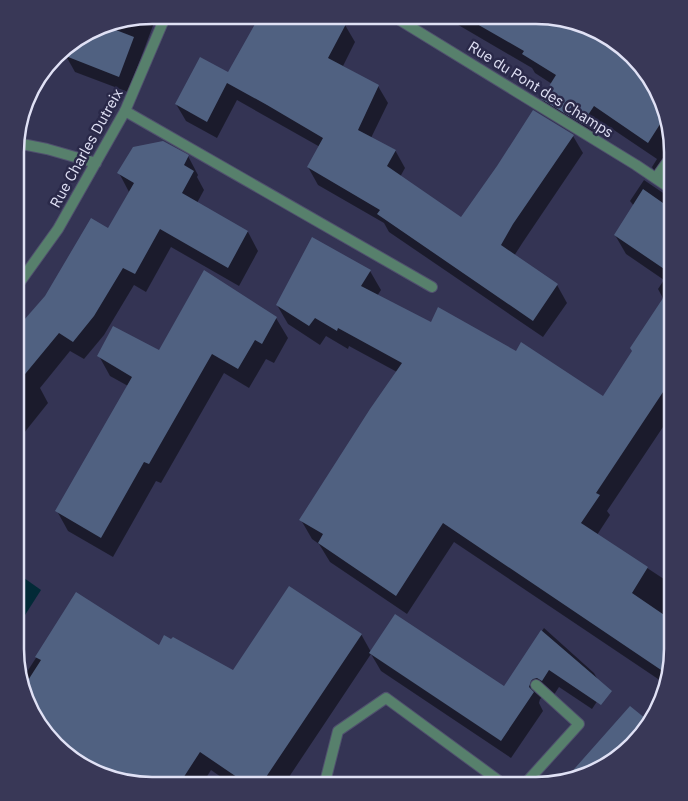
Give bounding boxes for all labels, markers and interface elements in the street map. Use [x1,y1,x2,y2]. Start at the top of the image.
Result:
street label: Rue du Pont des Champs [465,36,617,142]
street label: Rue Charles Dutreix [45,85,127,211]

